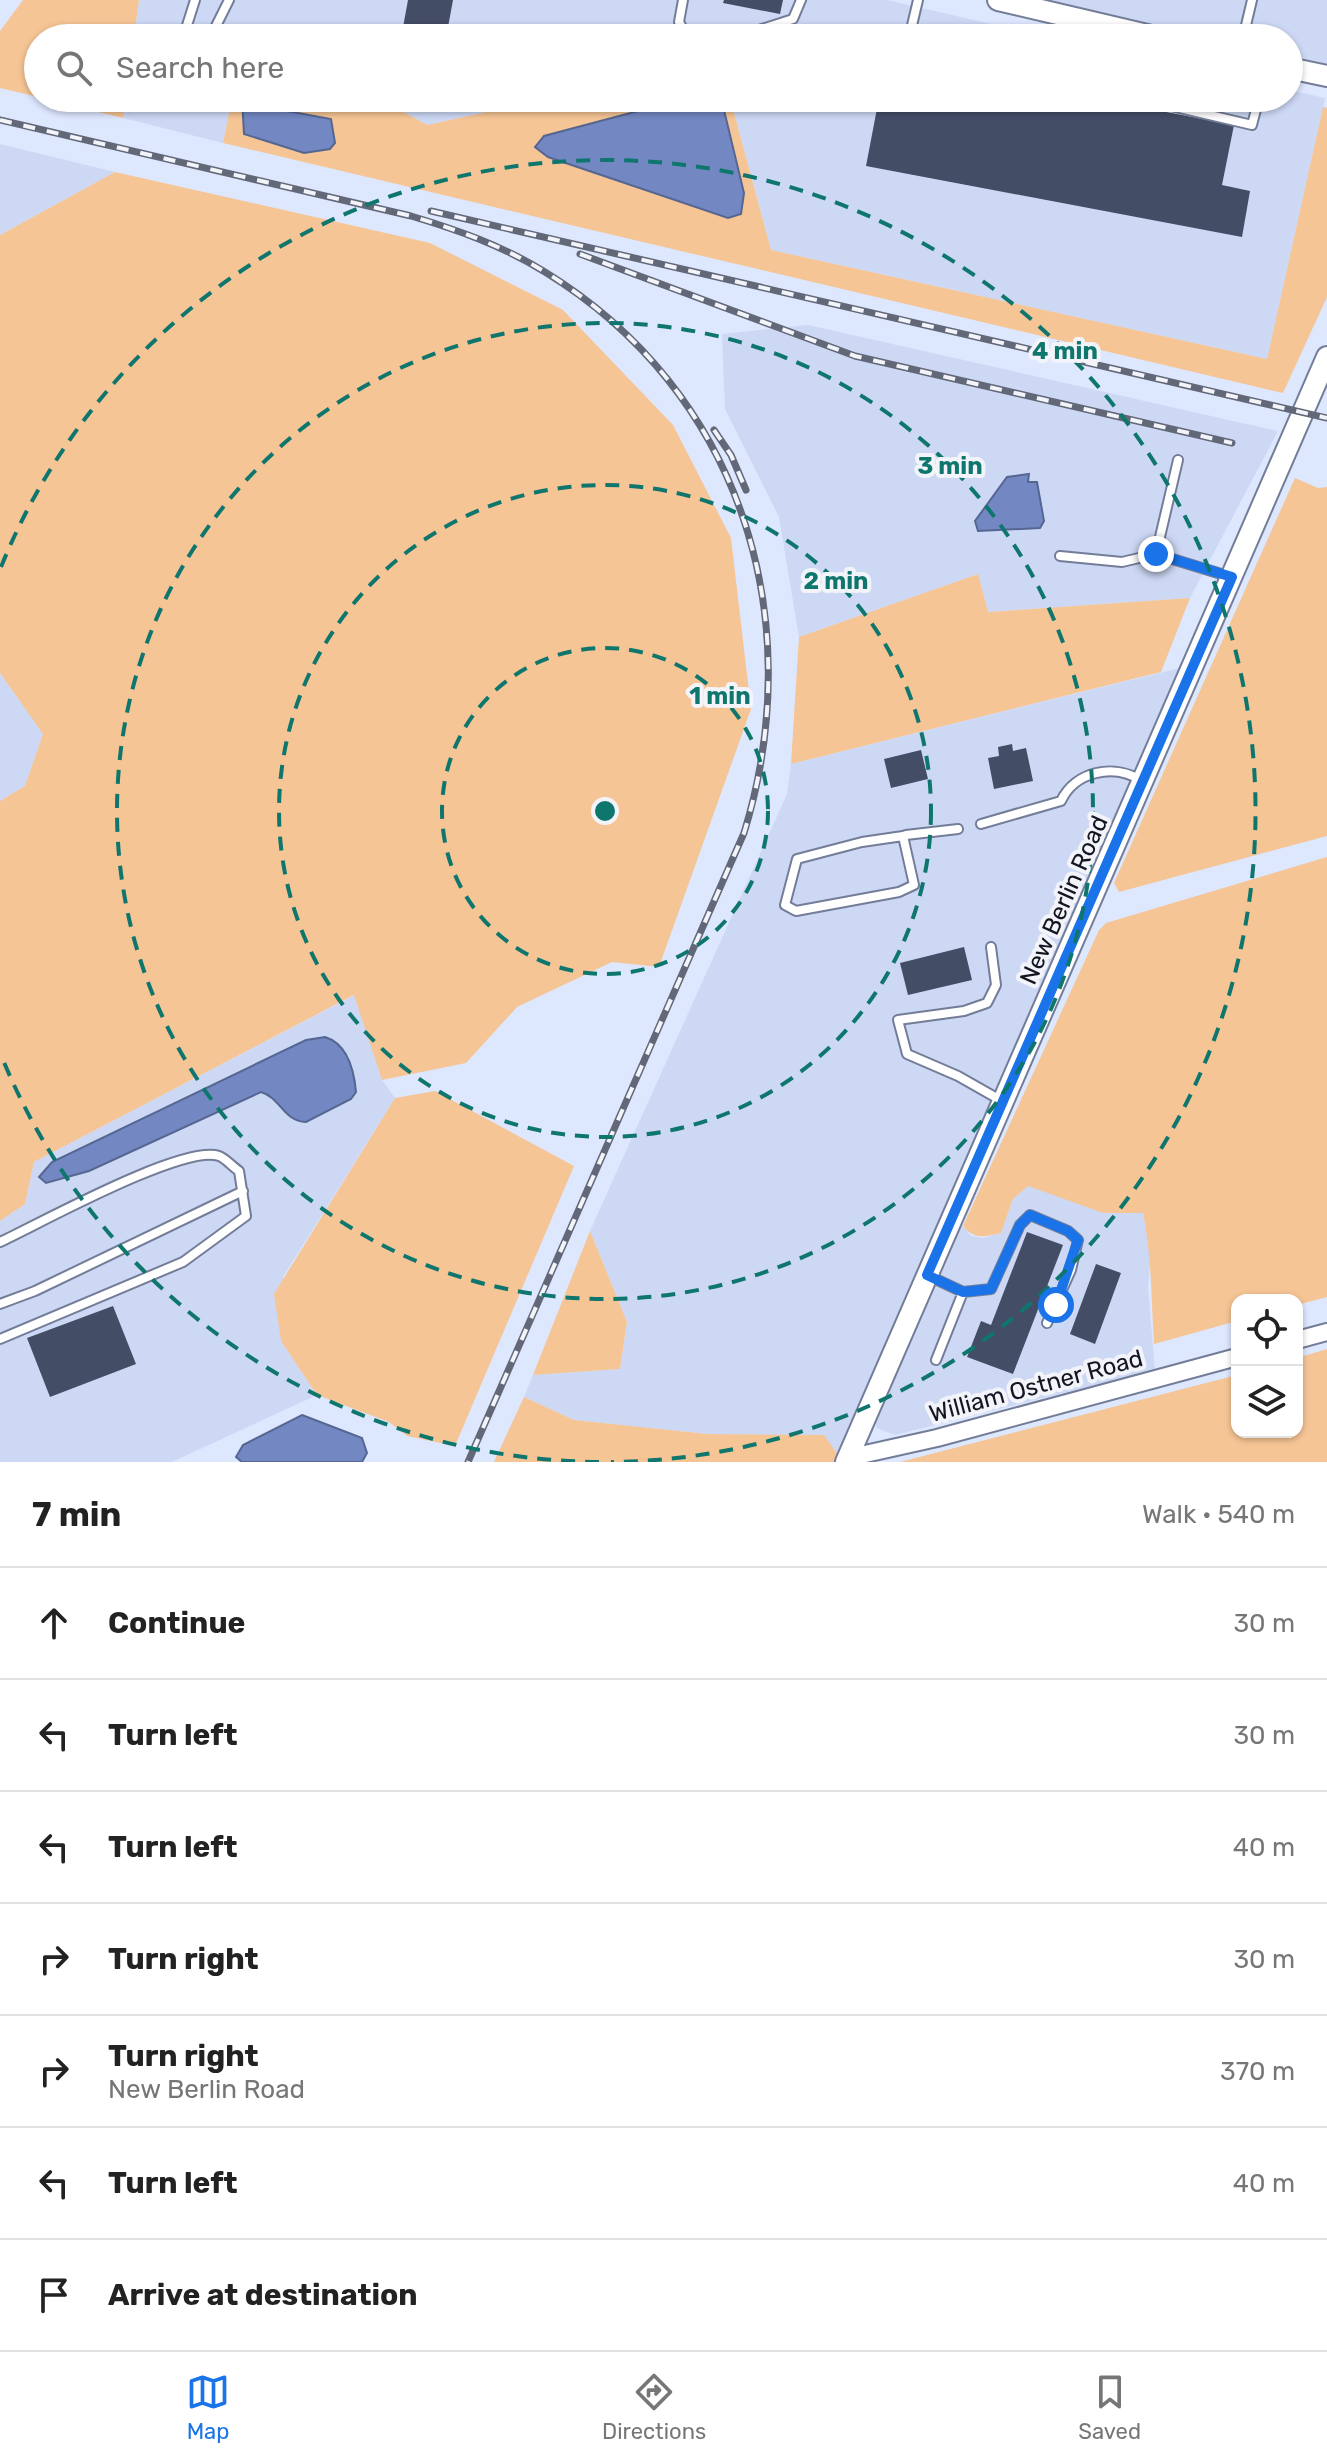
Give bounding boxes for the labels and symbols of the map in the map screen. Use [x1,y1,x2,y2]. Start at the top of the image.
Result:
text: 4 min [1032,337,1098,365]
text: 3 min [917,452,983,480]
route end [1138,536,1174,572]
text: 2 min [804,567,869,595]
text: 1 min [689,682,751,710]
centre of rings [591,797,619,825]
street label: New Berlin Road [1014,811,1114,989]
route start [1038,1287,1074,1323]
street label: William Ostner Road [926,1344,1146,1428]

